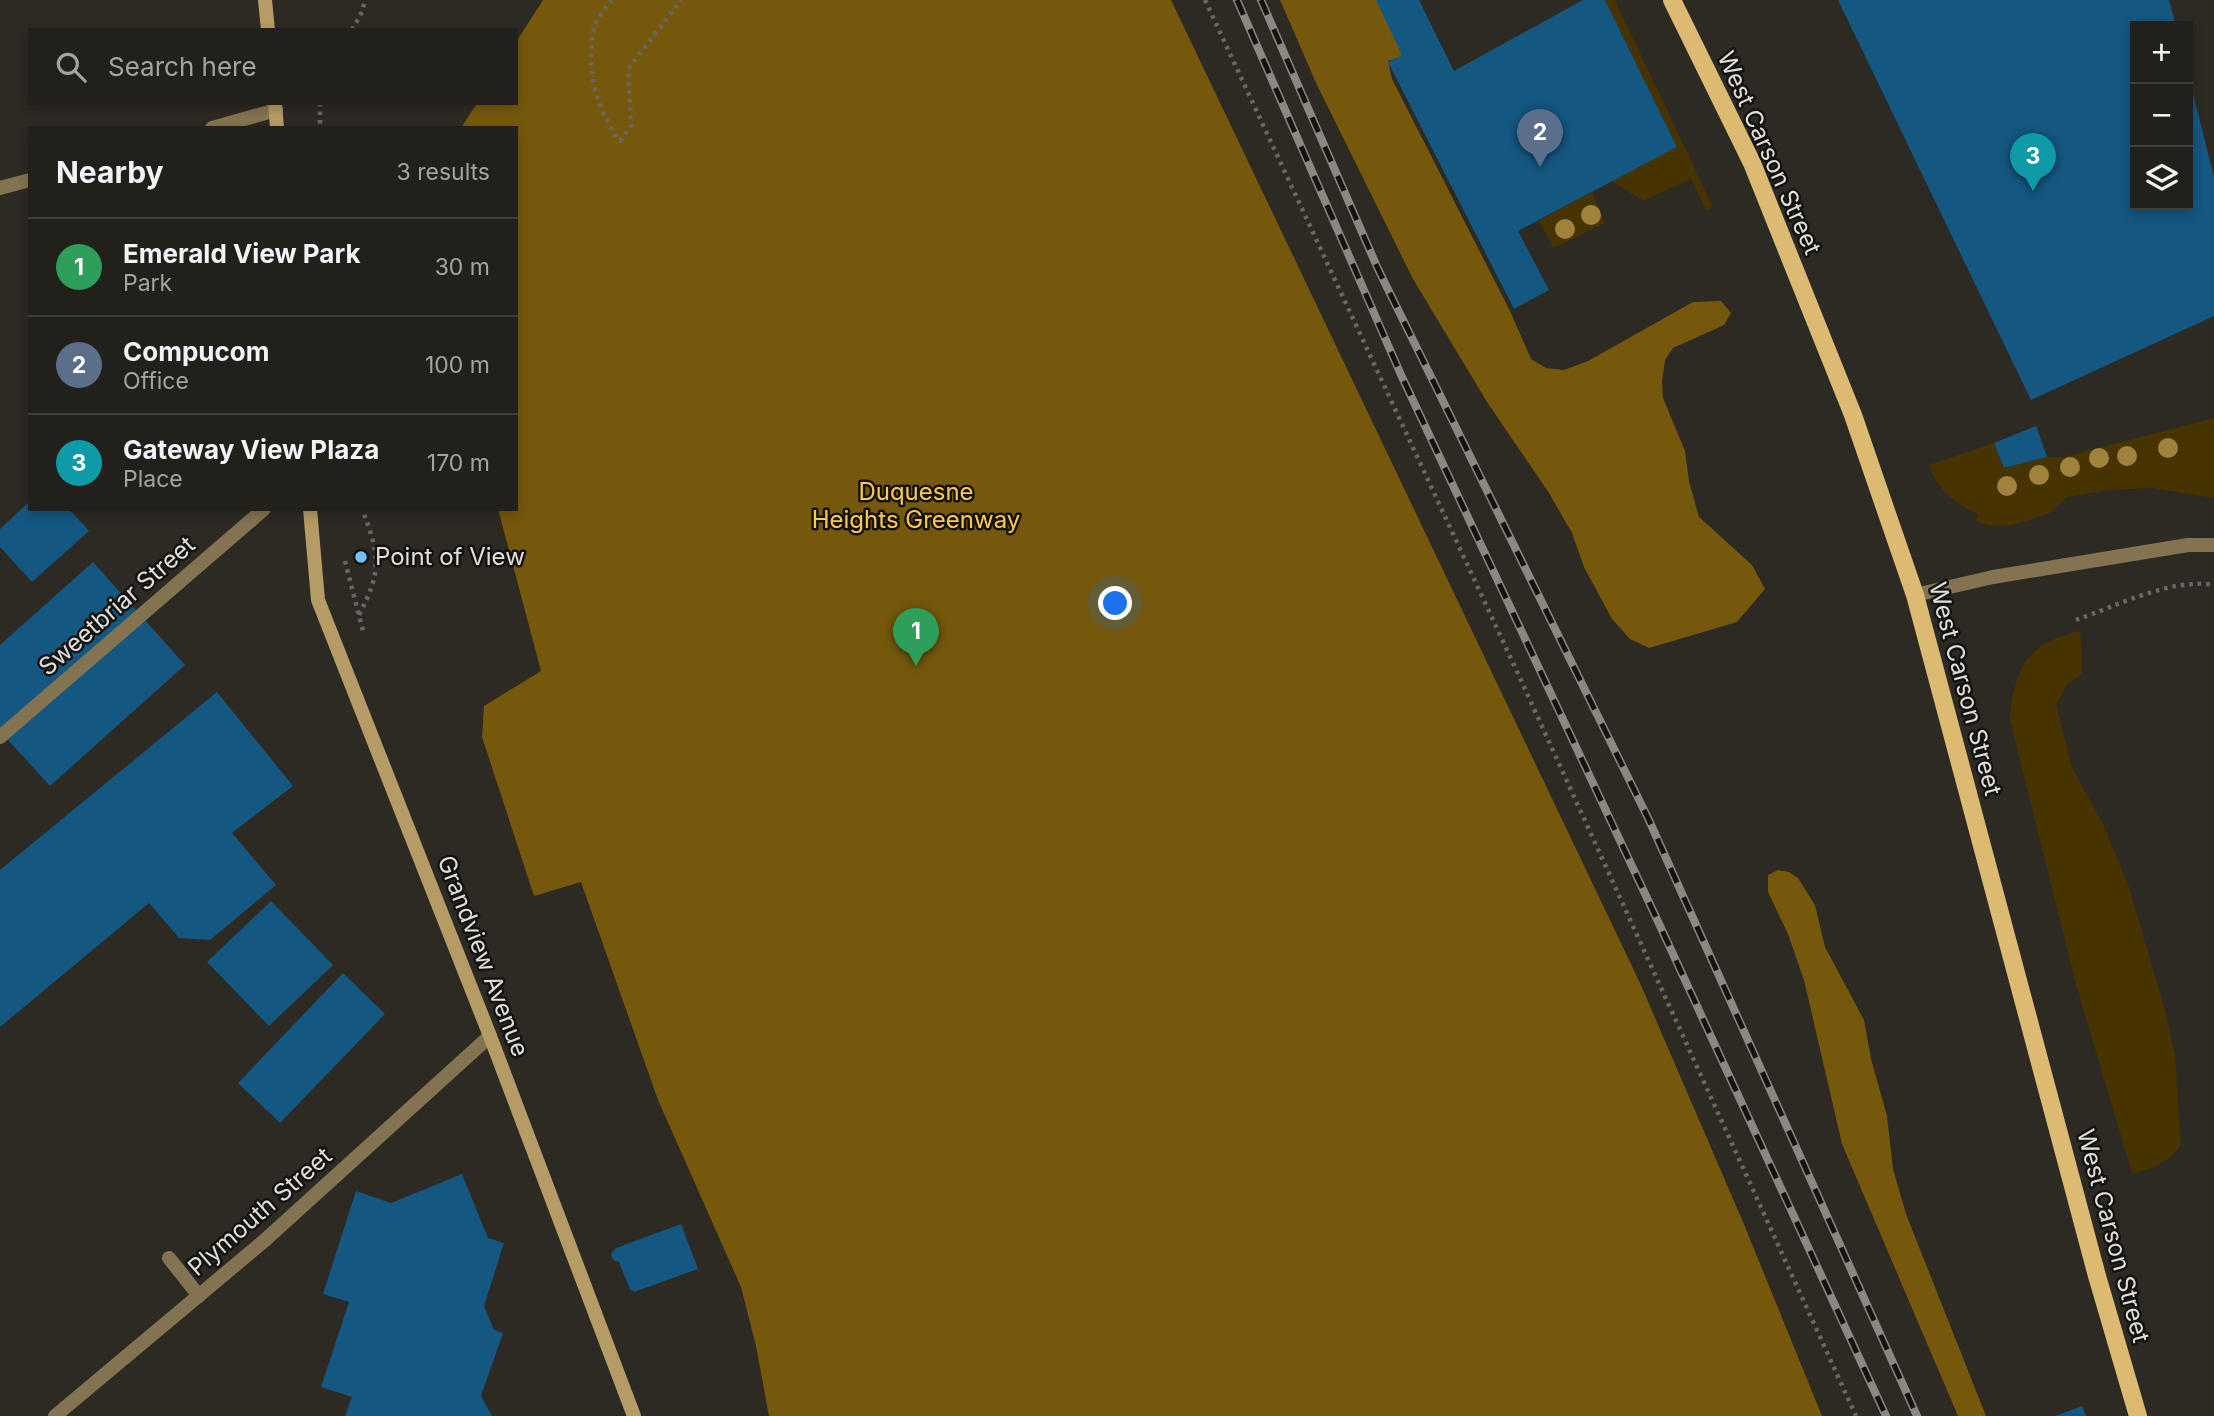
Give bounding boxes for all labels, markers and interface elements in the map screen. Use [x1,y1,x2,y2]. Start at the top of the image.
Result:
map controls [2130,21,2193,210]
button: + [2130,21,2193,84]
search box [28,28,518,105]
street label: West Carson Street [1712,47,1827,259]
icon: search [52,48,90,86]
text: Search here [108,51,257,82]
button: − [2130,84,2193,147]
pin: 2 [1517,109,1563,167]
pin: 3 [2010,133,2056,191]
button: layers [2130,147,2193,210]
text: Nearby [56,154,164,190]
text: 3 results [397,158,490,186]
text: Emerald View Park [123,238,360,269]
text: 1 [74,253,84,281]
text: 30 m [435,253,490,281]
text: Park [123,269,172,297]
text: Compucom [123,336,269,367]
text: 2 [72,351,86,379]
text: 100 m [425,351,490,379]
text: Office [123,367,189,395]
text: Gateway View Plaza [123,434,379,465]
text: 3 [72,449,86,477]
text: 170 m [427,449,490,477]
text: Place [123,465,183,493]
park label: Duquesne Heights Greenway [812,477,1020,534]
street label: Sweetbriar Street [33,530,201,681]
place label: Point of View [375,542,525,571]
marker: Point of View [353,549,369,565]
street label: West Carson Street [1923,579,2008,799]
your location [1098,586,1132,620]
pin: 1 [893,608,939,666]
street label: Grandview Avenue [432,851,535,1060]
street label: West Carson Street [2071,1126,2156,1346]
street label: Plymouth Street [182,1141,338,1282]

